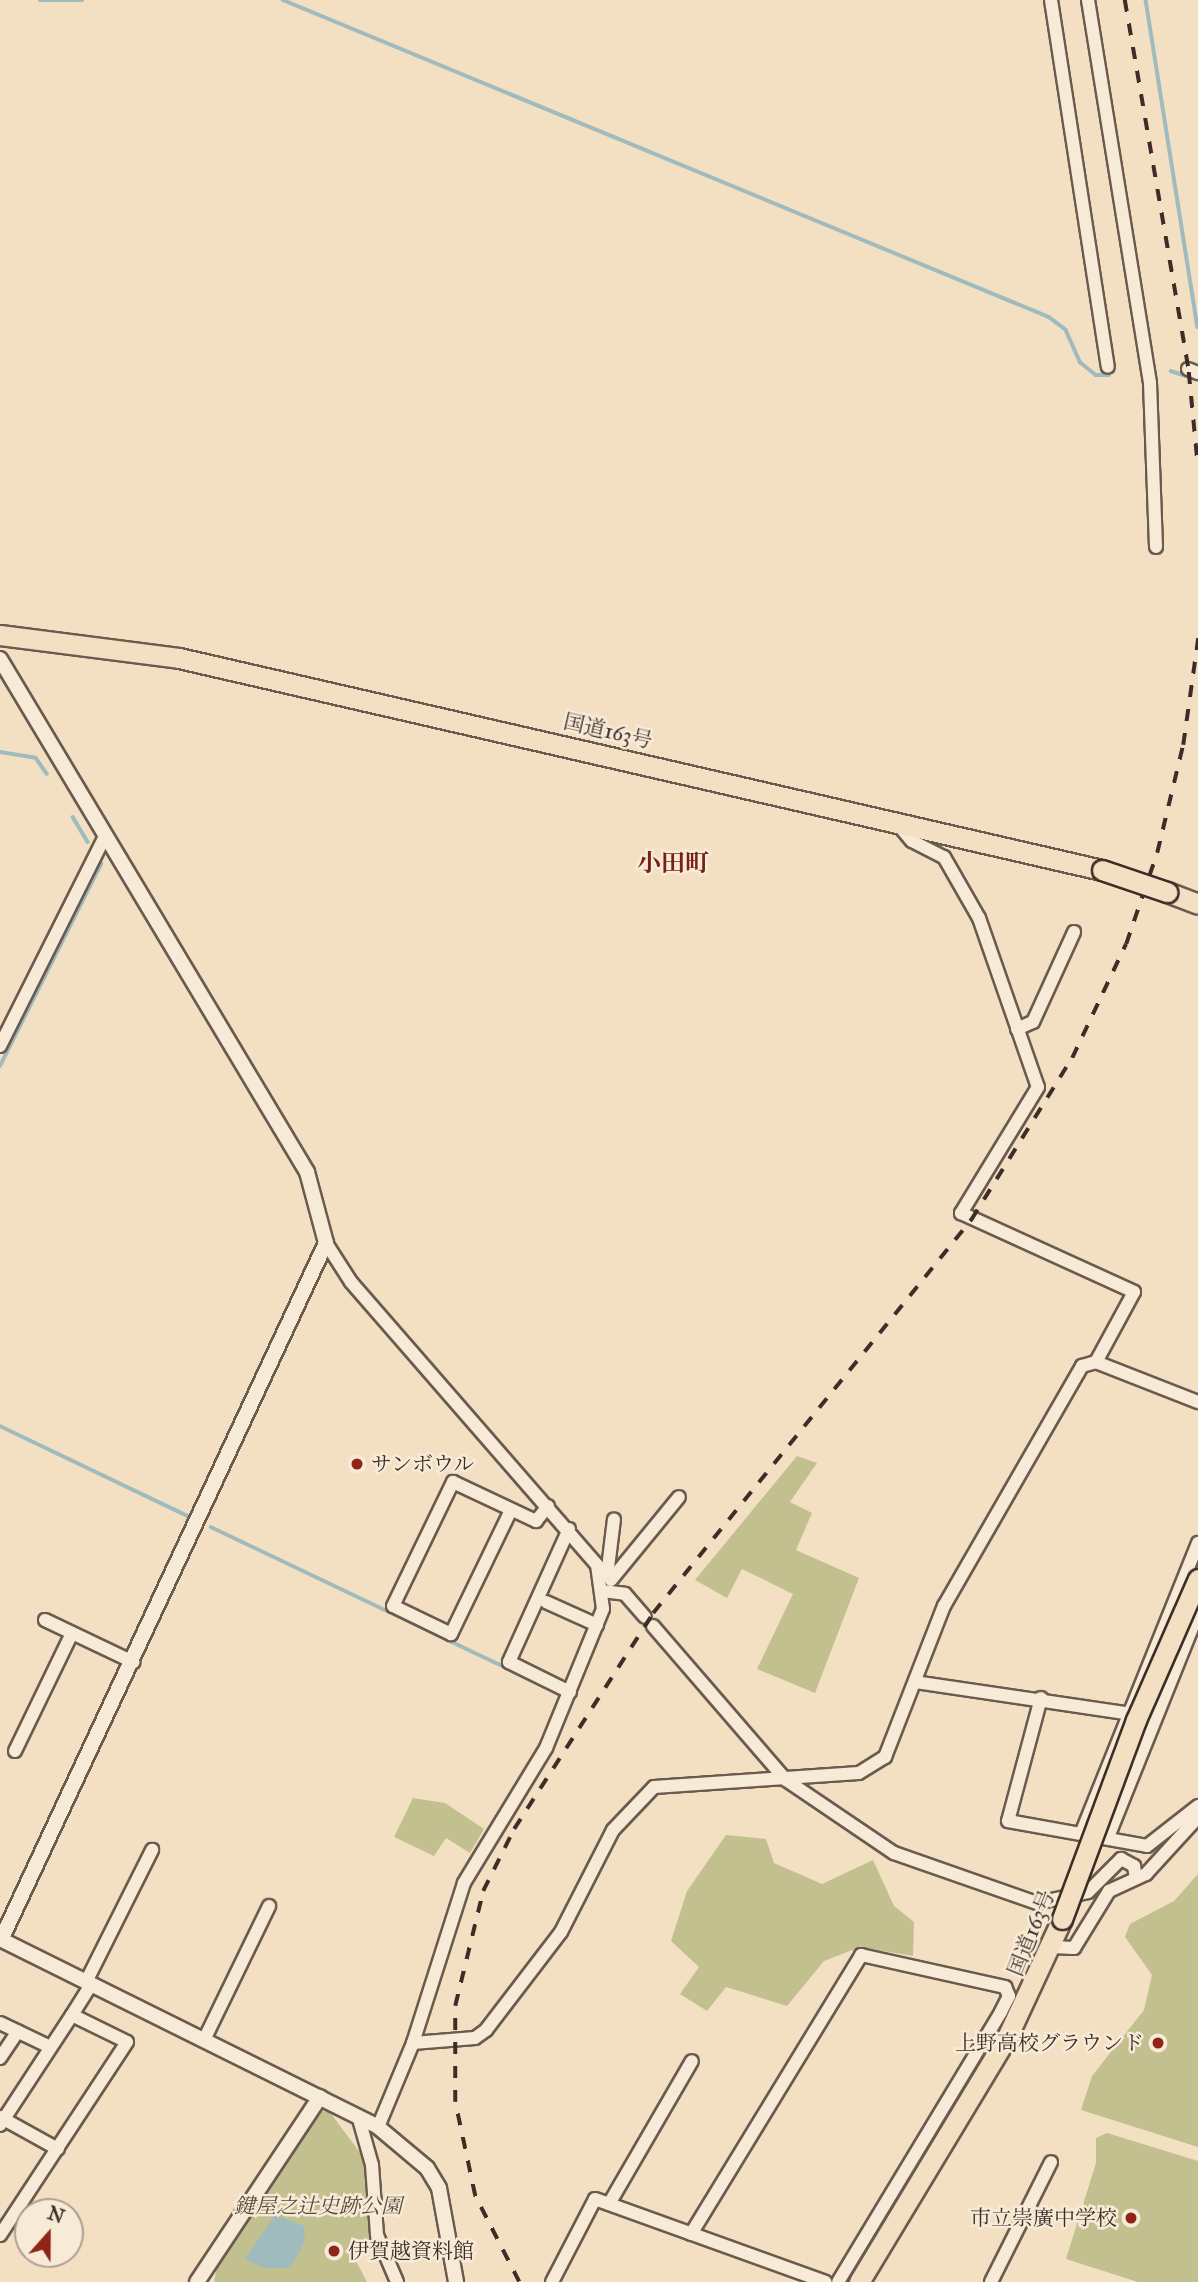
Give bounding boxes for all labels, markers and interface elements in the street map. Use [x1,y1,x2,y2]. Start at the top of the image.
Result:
street label: 国道163号 [561,709,655,753]
district label: 小田町 [637,850,709,878]
place label: サンボウル [371,1451,476,1477]
marker: サンボウル [349,1456,365,1472]
street label: 国道163号 [1002,1886,1060,1980]
place label: 上野高校グラウンド [955,2030,1144,2056]
marker: 上野高校グラウンド [1150,2035,1166,2051]
park label: 鍵屋之辻史跡公園 [234,2193,402,2219]
north arrow [14,2198,84,2268]
text: N [44,2201,68,2228]
place label: 市立崇廣中学校 [970,2205,1117,2231]
marker: 市立崇廣中学校 [1123,2210,1139,2226]
place label: 伊賀越資料館 [348,2238,474,2264]
marker: 伊賀越資料館 [326,2243,342,2259]

